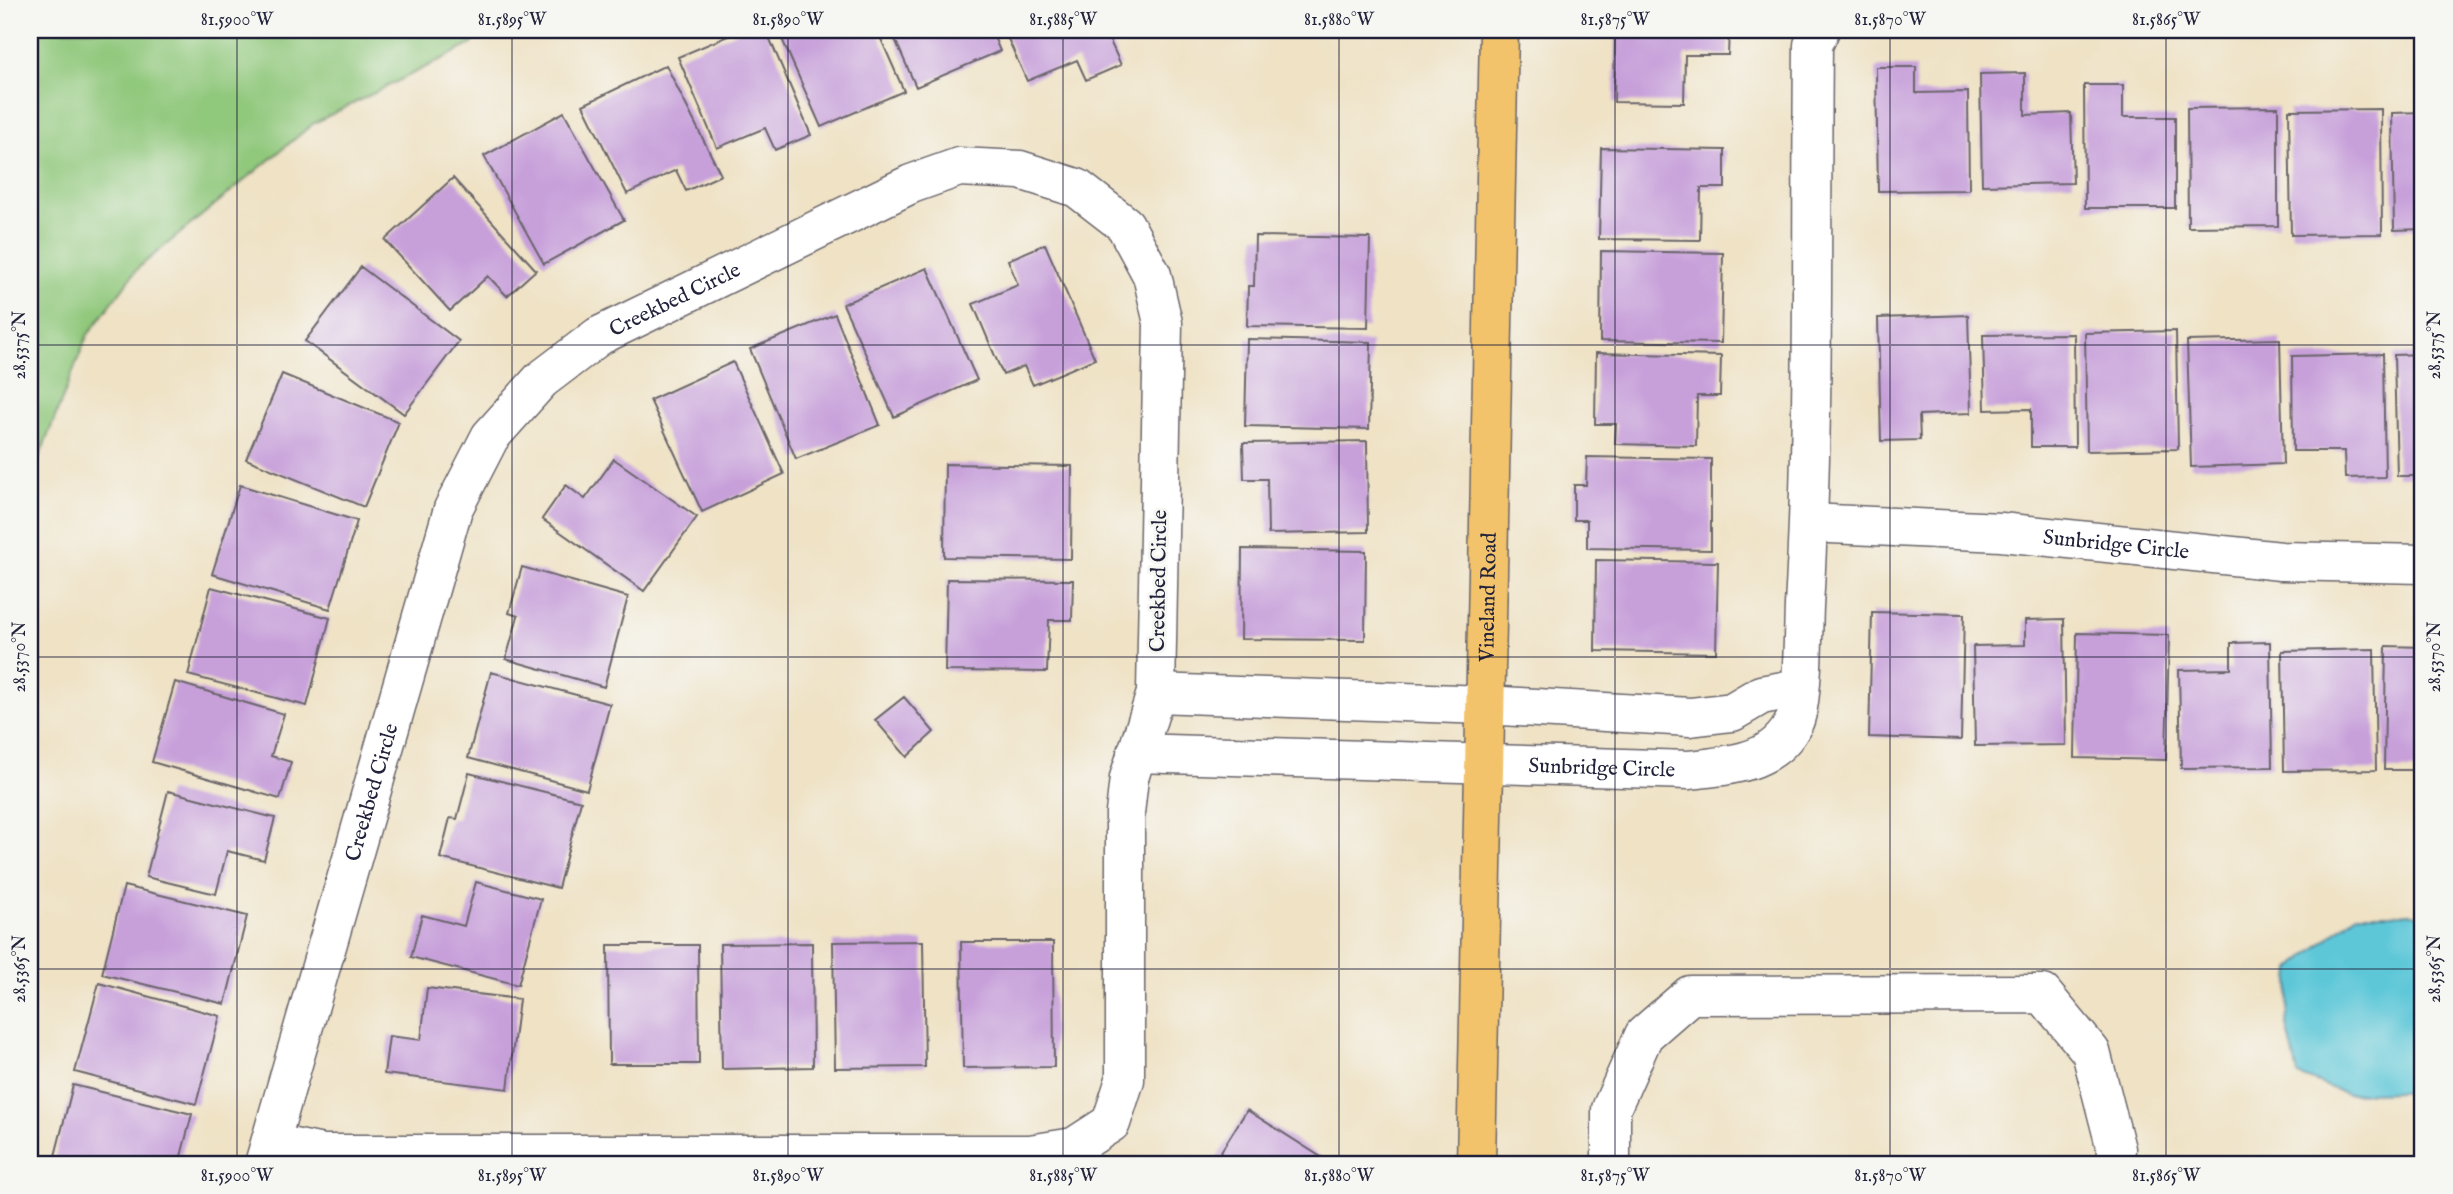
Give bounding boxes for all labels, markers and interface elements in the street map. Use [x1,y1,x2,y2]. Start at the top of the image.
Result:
text: 81.5900°W [201,9,274,32]
text: 81.5895°W [478,9,547,32]
text: 81.5890°W [753,9,824,32]
text: 81.5885°W [1029,9,1098,32]
text: 81.5880°W [1304,9,1375,32]
text: 81.5875°W [1580,9,1650,32]
text: 81.5870°W [1854,9,1926,32]
text: 81.5865°W [2132,9,2201,32]
street label: Creekbed Circle [605,257,745,344]
text: 28.5375°N [9,310,32,379]
text: 28.5375°N [2424,310,2447,379]
street label: Creekbed Circle [1145,509,1174,652]
street label: Sunbridge Circle [2042,524,2191,566]
street label: Vineland Road [1474,531,1504,663]
text: 28.5370°N [9,621,32,693]
text: 28.5370°N [2424,621,2447,693]
street label: Creekbed Circle [340,720,406,865]
street label: Sunbridge Circle [1528,753,1676,785]
text: 28.5365°N [9,935,32,1003]
text: 28.5365°N [2424,935,2447,1003]
text: 81.5900°W [201,1165,274,1188]
text: 81.5895°W [478,1165,547,1188]
text: 81.5890°W [753,1165,824,1188]
text: 81.5885°W [1029,1165,1098,1188]
text: 81.5880°W [1304,1165,1375,1188]
text: 81.5875°W [1580,1165,1650,1188]
text: 81.5870°W [1854,1165,1926,1188]
text: 81.5865°W [2132,1165,2201,1188]

